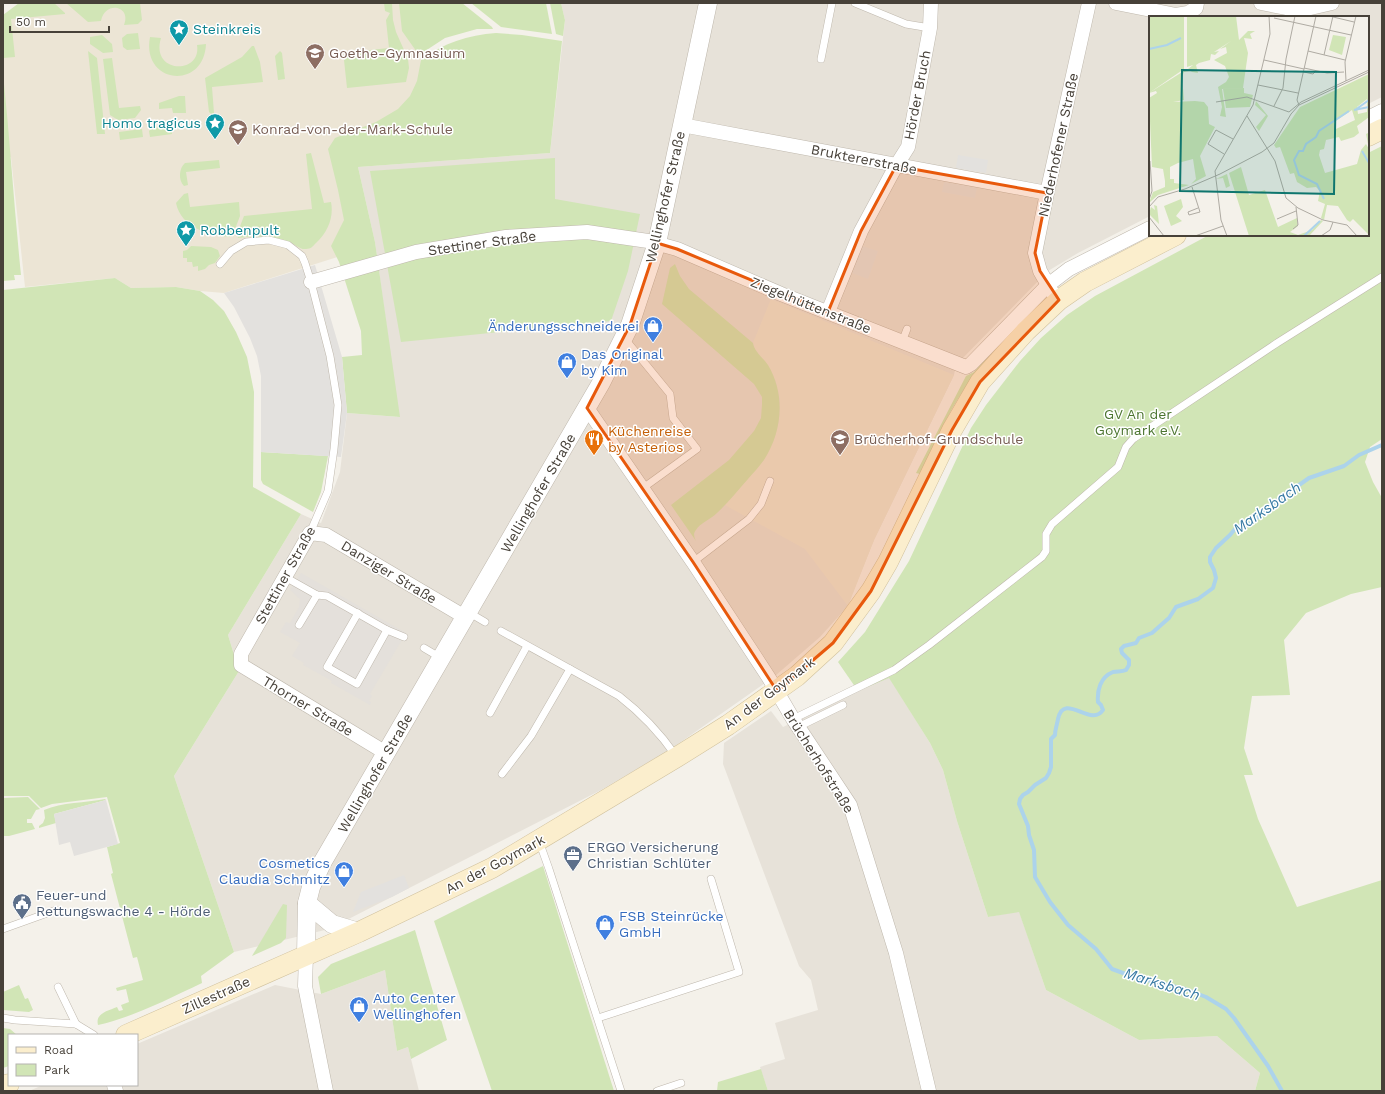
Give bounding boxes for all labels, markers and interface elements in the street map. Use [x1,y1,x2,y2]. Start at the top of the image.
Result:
scale bar [10,8,109,34]
text: 50 m [16,15,46,29]
inset map [1149,16,1369,236]
place icon: Steinkreis [168,18,190,46]
place label: Steinkreis [193,21,261,37]
school or university icon: Goethe-Gymnasium [304,42,326,70]
place label: Goethe-Gymnasium [329,45,465,61]
street label: Hörder Bruch [900,49,934,141]
street label: Niederhofener Straße [1035,72,1081,218]
place icon: Homo tragicus [204,112,226,140]
place label: Homo tragicus [102,115,201,131]
school or university icon: Konrad-von-der-Mark-Schule [227,118,249,146]
place label: Konrad-von-der-Mark-Schule [252,121,453,137]
street label: Wellinghofer Straße [642,129,688,265]
street label: Bruktererstraße [810,141,918,177]
place icon: Robbenpult [175,219,197,247]
place label: Robbenpult [200,222,279,238]
street label: Stettiner Straße [427,227,537,259]
street label: Ziegelhüttenstraße [748,273,874,337]
shop icon: Änderungsschneiderei [642,315,664,343]
place label: Änderungsschneiderei [488,318,639,334]
place label: Das Original by Kim [581,346,664,378]
shop icon: Das Original by Kim [556,351,578,379]
park label: GV An der Goymark e.V. [1095,406,1181,438]
place label: Küchenreise by Asterios [608,423,691,455]
restaurant icon: Küchenreise by Asterios [583,428,605,456]
school or university icon: Brücherhof-Grundschule [829,428,851,456]
street label: Wellinghofer Straße [497,431,579,555]
place label: Brücherhof-Grundschule [854,431,1023,447]
water label: Marksbach [1230,478,1304,538]
street label: Stettiner Straße [252,523,318,627]
street label: Danziger Straße [338,537,440,607]
street label: An der Goymark [720,653,818,733]
street label: Thorner Straße [260,673,356,739]
street label: Brücherhofstraße [781,706,857,816]
street label: Wellinghofer Straße [334,711,416,835]
street label: An der Goymark [443,831,547,897]
place label: ERGO Versicherung Christian Schlüter [587,839,719,871]
office icon: ERGO Versicherung Christian Schlüter [562,844,584,872]
place label: Cosmetics Claudia Schmitz [219,855,330,887]
shop icon: Cosmetics Claudia Schmitz [333,860,355,888]
place label: Feuer-und Rettungswache 4 - Hörde [36,887,210,919]
public building icon: Feuer-und Rettungswache 4 - Hörde [11,892,33,920]
place label: FSB Steinrücke GmbH [619,908,724,940]
shop icon: FSB Steinrücke GmbH [594,913,616,941]
water label: Marksbach [1122,964,1202,1004]
street label: Zillestraße [180,973,252,1017]
place label: Auto Center Wellinghofen [373,990,461,1022]
shop icon: Auto Center Wellinghofen [348,995,370,1023]
legend [8,1034,138,1086]
text: Road [44,1043,73,1057]
text: Park [44,1063,70,1077]

